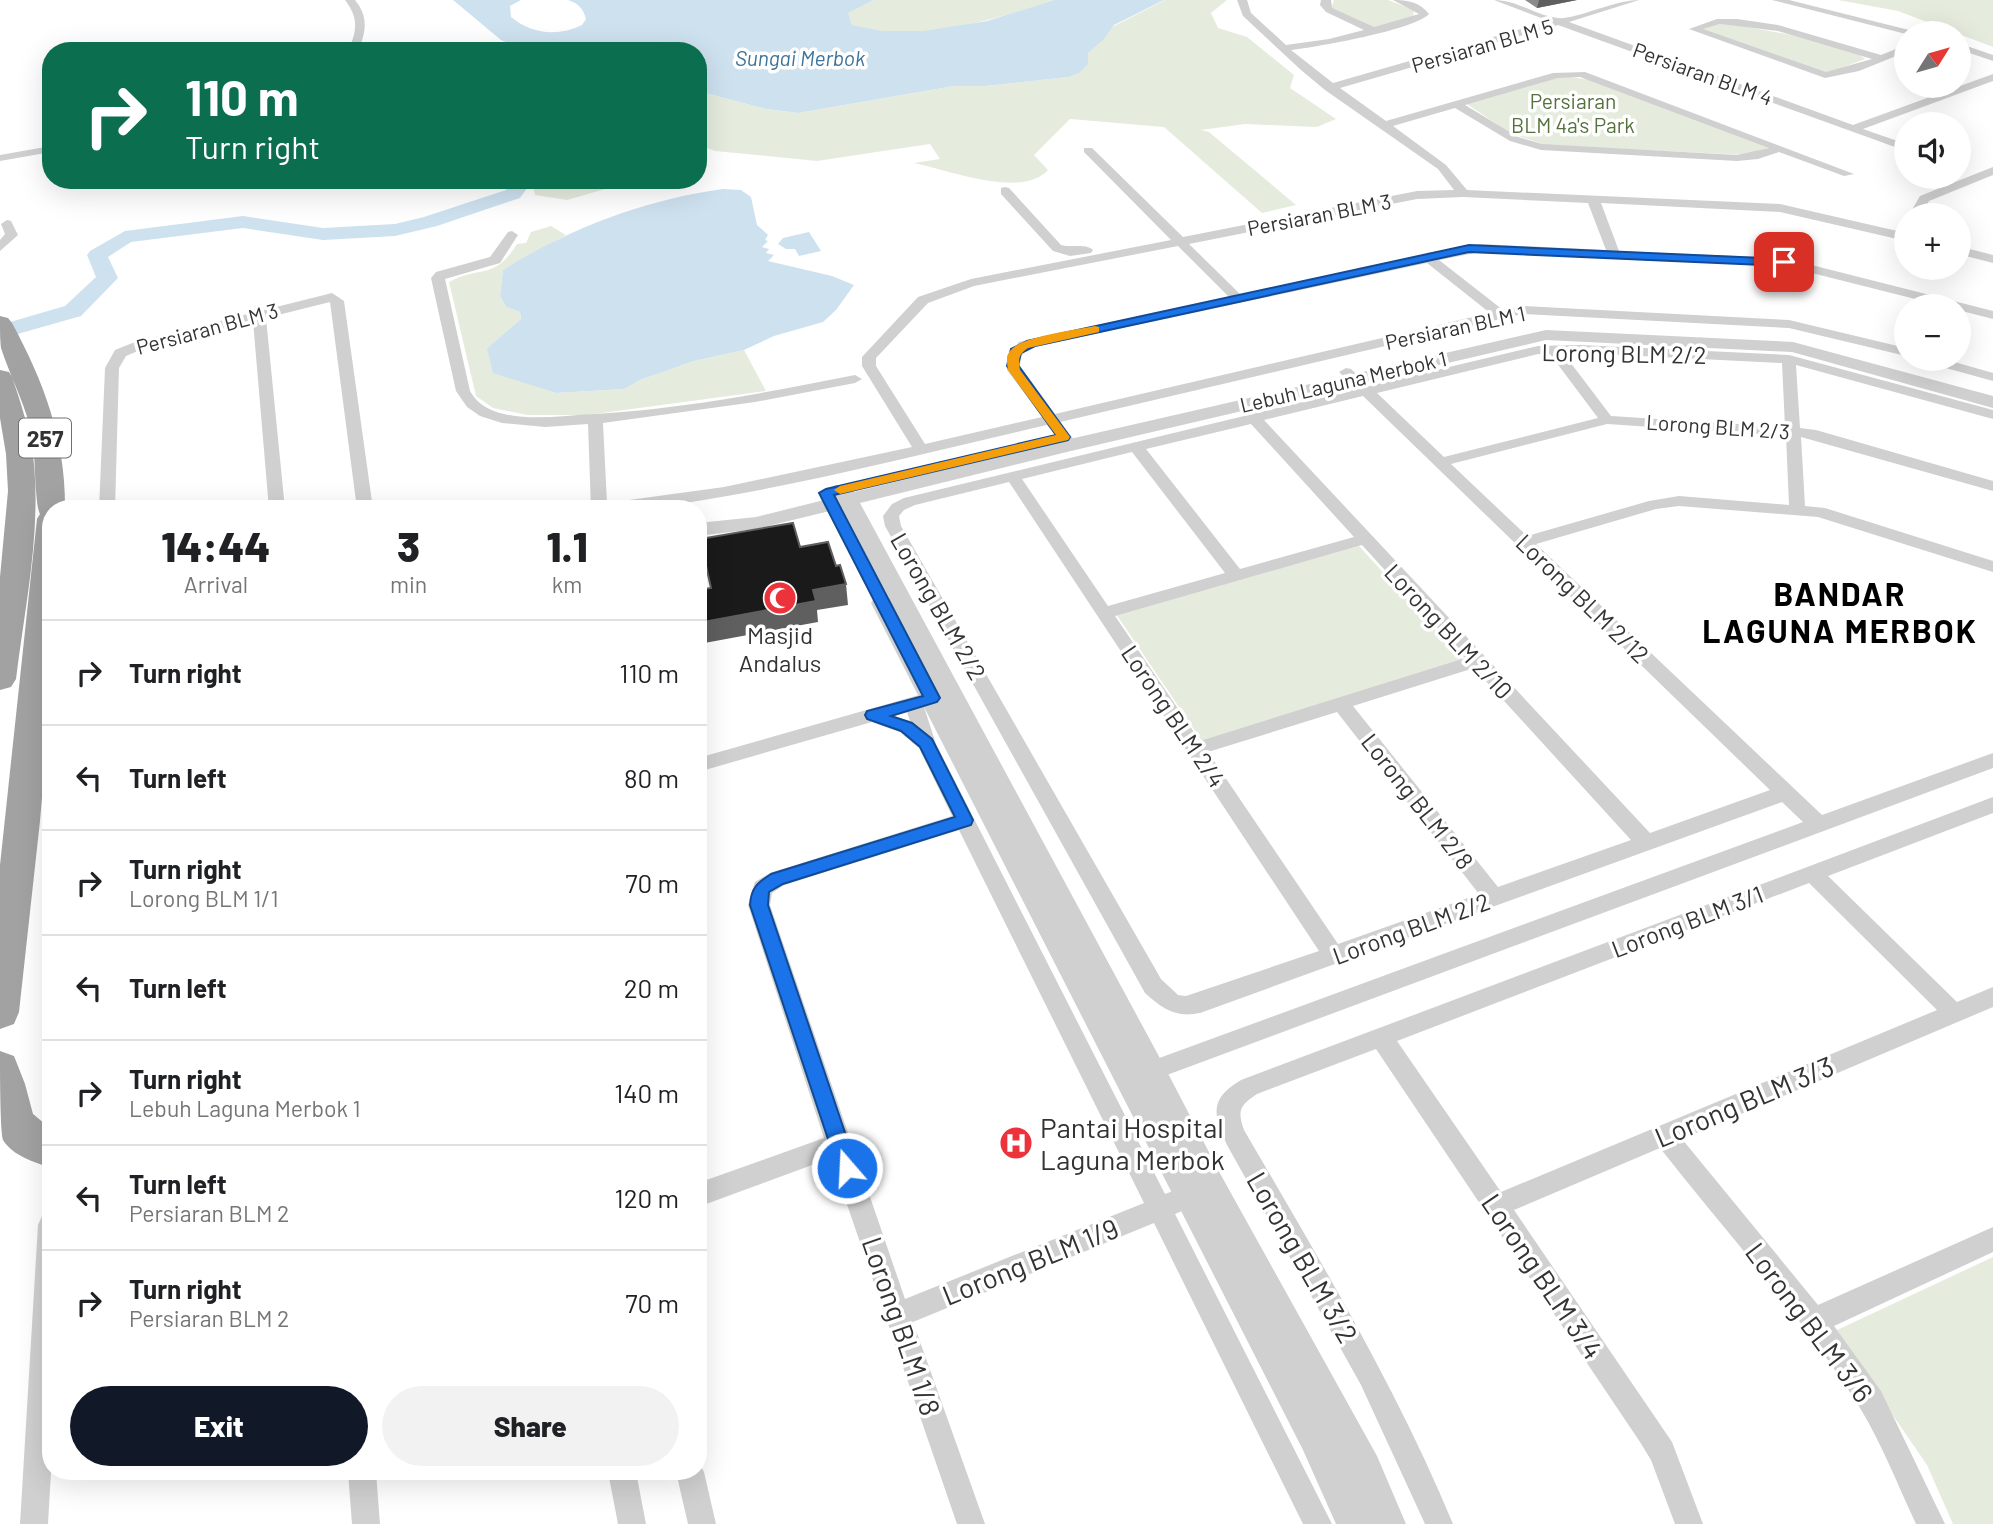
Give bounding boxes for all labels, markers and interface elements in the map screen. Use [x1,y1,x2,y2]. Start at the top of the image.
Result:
street label: Persiaran BLM 5 [1408,13,1556,77]
north arrow [1894,21,1970,98]
map controls [1894,21,1971,371]
street label: Persiaran BLM 4 [1630,36,1776,110]
water label: Sungai Merbok [735,45,866,70]
text: 110 m [185,67,299,126]
icon: right [70,70,161,161]
park label: Persiaran BLM 4a's Park [1511,88,1635,137]
button: sound [1894,112,1971,189]
text: Turn right [185,127,320,165]
street label: Persiaran BLM 3 [1245,188,1393,240]
button: + [1894,203,1971,280]
pin [1754,232,1814,292]
icon: arrive [1765,243,1803,281]
button: − [1894,294,1971,371]
street label: Persiaran BLM 3 [133,297,281,359]
street label: Persiaran BLM 1 [1383,300,1527,354]
street label: Lorong BLM 2/2 [1541,337,1707,369]
street label: Lebuh Laguna Merbok 1 [1237,345,1449,417]
street label: Lorong BLM 2/3 [1645,409,1791,443]
road number: 257 [19,418,71,458]
text: 14:44 [161,520,271,570]
text: 3 [397,520,420,570]
text: 1.1 [547,520,588,570]
street label: Lorong BLM 2/2 [885,527,993,685]
street label: Lorong BLM 2/12 [1511,527,1655,669]
street label: Lorong BLM 2/10 [1379,557,1519,705]
text: Arrival [184,570,248,598]
text: min [390,570,427,598]
text: km [552,570,582,598]
district label: BANDAR LAGUNA MERBOK [1702,574,1978,649]
mosque icon: Masjid Andalus [761,579,799,617]
place label: Masjid Andalus [739,620,821,677]
street label: Lorong BLM 2/4 [1116,639,1232,793]
icon: right [70,654,108,692]
text: Turn right [129,657,242,688]
text: 110 m [619,657,679,688]
street label: Lorong BLM 2/8 [1356,727,1480,875]
icon: left [70,759,108,797]
text: Turn left [129,762,227,793]
text: 80 m [624,762,679,793]
text: Turn right [129,853,242,884]
icon: right [70,864,108,902]
text: 70 m [625,867,679,898]
street label: Lorong BLM 3/1 [1607,879,1767,963]
text: Lorong BLM 1/1 [129,884,279,912]
street label: Lorong BLM 2/2 [1329,886,1493,970]
icon: left [70,969,108,1007]
text: Turn left [129,972,227,1003]
text: 20 m [624,972,679,1003]
street label: Lorong BLM 3/3 [1649,1048,1839,1154]
text: Turn right [129,1063,242,1094]
icon: right [70,1074,108,1112]
text: 140 m [614,1077,679,1108]
text: Lebuh Laguna Merbok 1 [129,1094,361,1122]
place label: Pantai Hospital Laguna Merbok [1040,1110,1225,1176]
hospital icon: Pantai Hospital Laguna Merbok [997,1124,1035,1162]
position arrow [810,1131,884,1205]
street label: Lorong BLM 3/2 [1240,1165,1366,1349]
text: Turn left [129,1168,227,1199]
icon: left [70,1179,108,1217]
text: 120 m [615,1182,679,1213]
street label: Lorong BLM 3/4 [1475,1187,1611,1365]
text: Persiaran BLM 2 [129,1199,289,1227]
street label: Lorong BLM 1/9 [937,1210,1123,1312]
street label: Lorong BLM 1/8 [856,1232,948,1420]
street label: Lorong BLM 3/6 [1739,1235,1881,1409]
text: Turn right [129,1273,242,1304]
icon: right [70,1284,108,1322]
text: 70 m [625,1287,679,1318]
text: Persiaran BLM 2 [129,1304,289,1332]
button: Exit [70,1386,368,1466]
button: Share [382,1386,679,1466]

